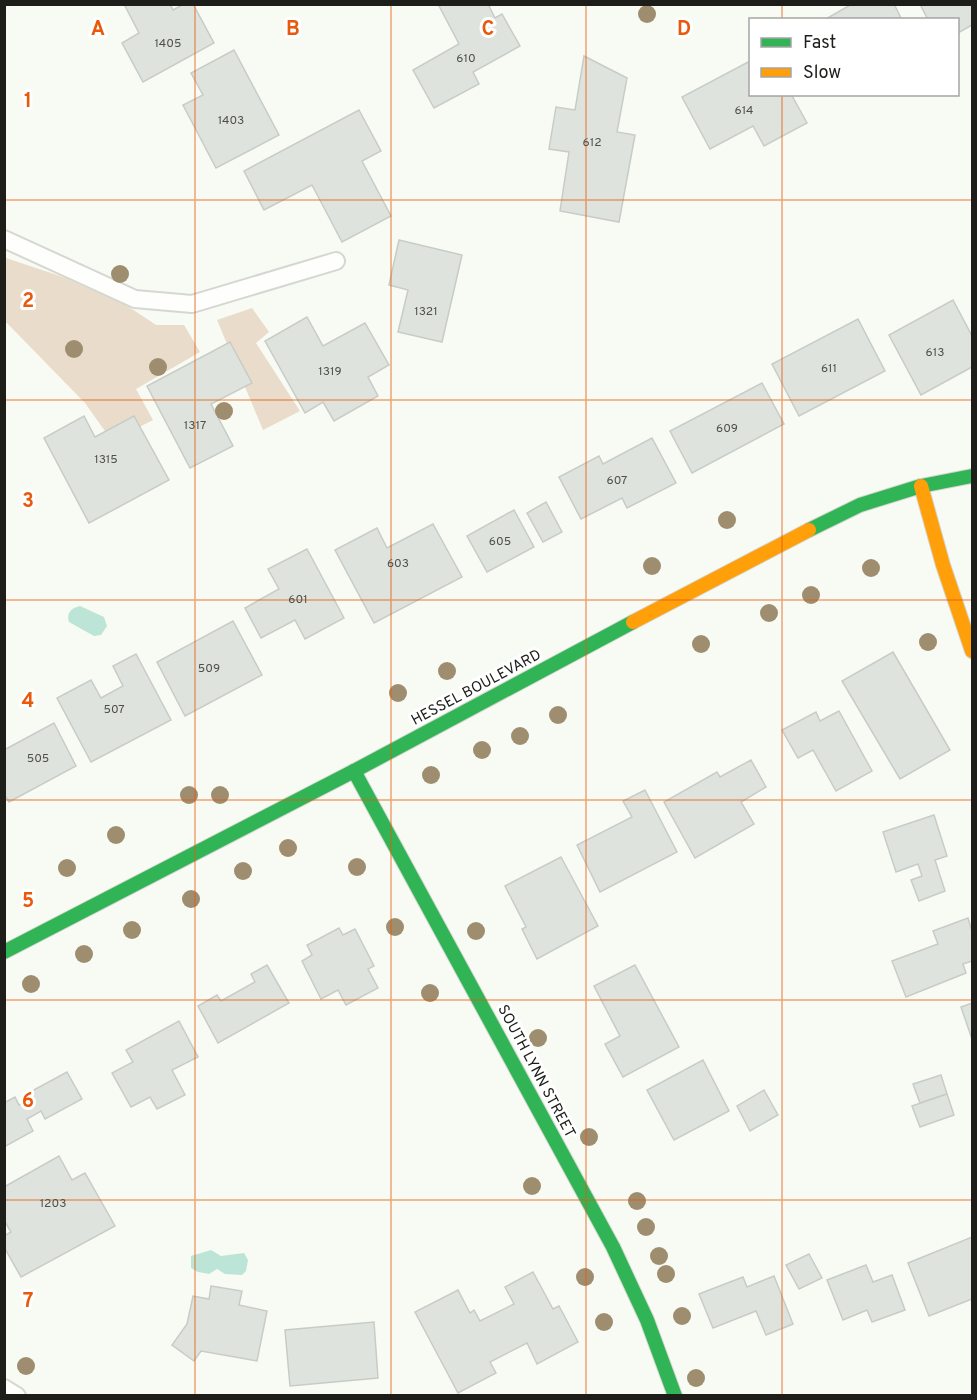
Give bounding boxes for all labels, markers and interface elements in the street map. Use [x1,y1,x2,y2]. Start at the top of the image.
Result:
text: A [91,17,105,43]
text: B [286,17,300,43]
text: C [482,17,494,43]
text: D [677,17,691,43]
legend [749,18,959,96]
text: Fast [803,32,836,55]
house number: 1405 [155,36,181,52]
house number: 610 [456,51,476,67]
text: Slow [803,62,841,85]
text: 1 [24,89,32,115]
house number: 614 [735,103,753,119]
house number: 1403 [218,113,244,129]
house number: 612 [583,135,601,151]
text: 2 [22,289,34,315]
house number: 1321 [414,304,438,320]
house number: 613 [926,345,944,361]
house number: 611 [821,361,837,377]
house number: 1319 [318,364,342,380]
house number: 1317 [184,418,206,434]
house number: 609 [716,421,738,437]
house number: 1315 [94,452,118,468]
house number: 607 [607,473,627,489]
text: 3 [22,489,34,515]
house number: 605 [489,534,511,550]
house number: 603 [387,556,409,572]
house number: 601 [288,592,308,608]
street label: HESSEL BOULEVARD [408,646,545,731]
house number: 509 [198,661,220,677]
text: 4 [22,689,34,715]
house number: 507 [103,702,125,718]
house number: 505 [27,751,49,767]
text: 5 [22,889,34,915]
street label: SOUTH LYNN STREET [493,1002,579,1142]
text: 6 [22,1089,34,1115]
house number: 1203 [40,1196,66,1212]
text: 7 [23,1289,33,1315]

